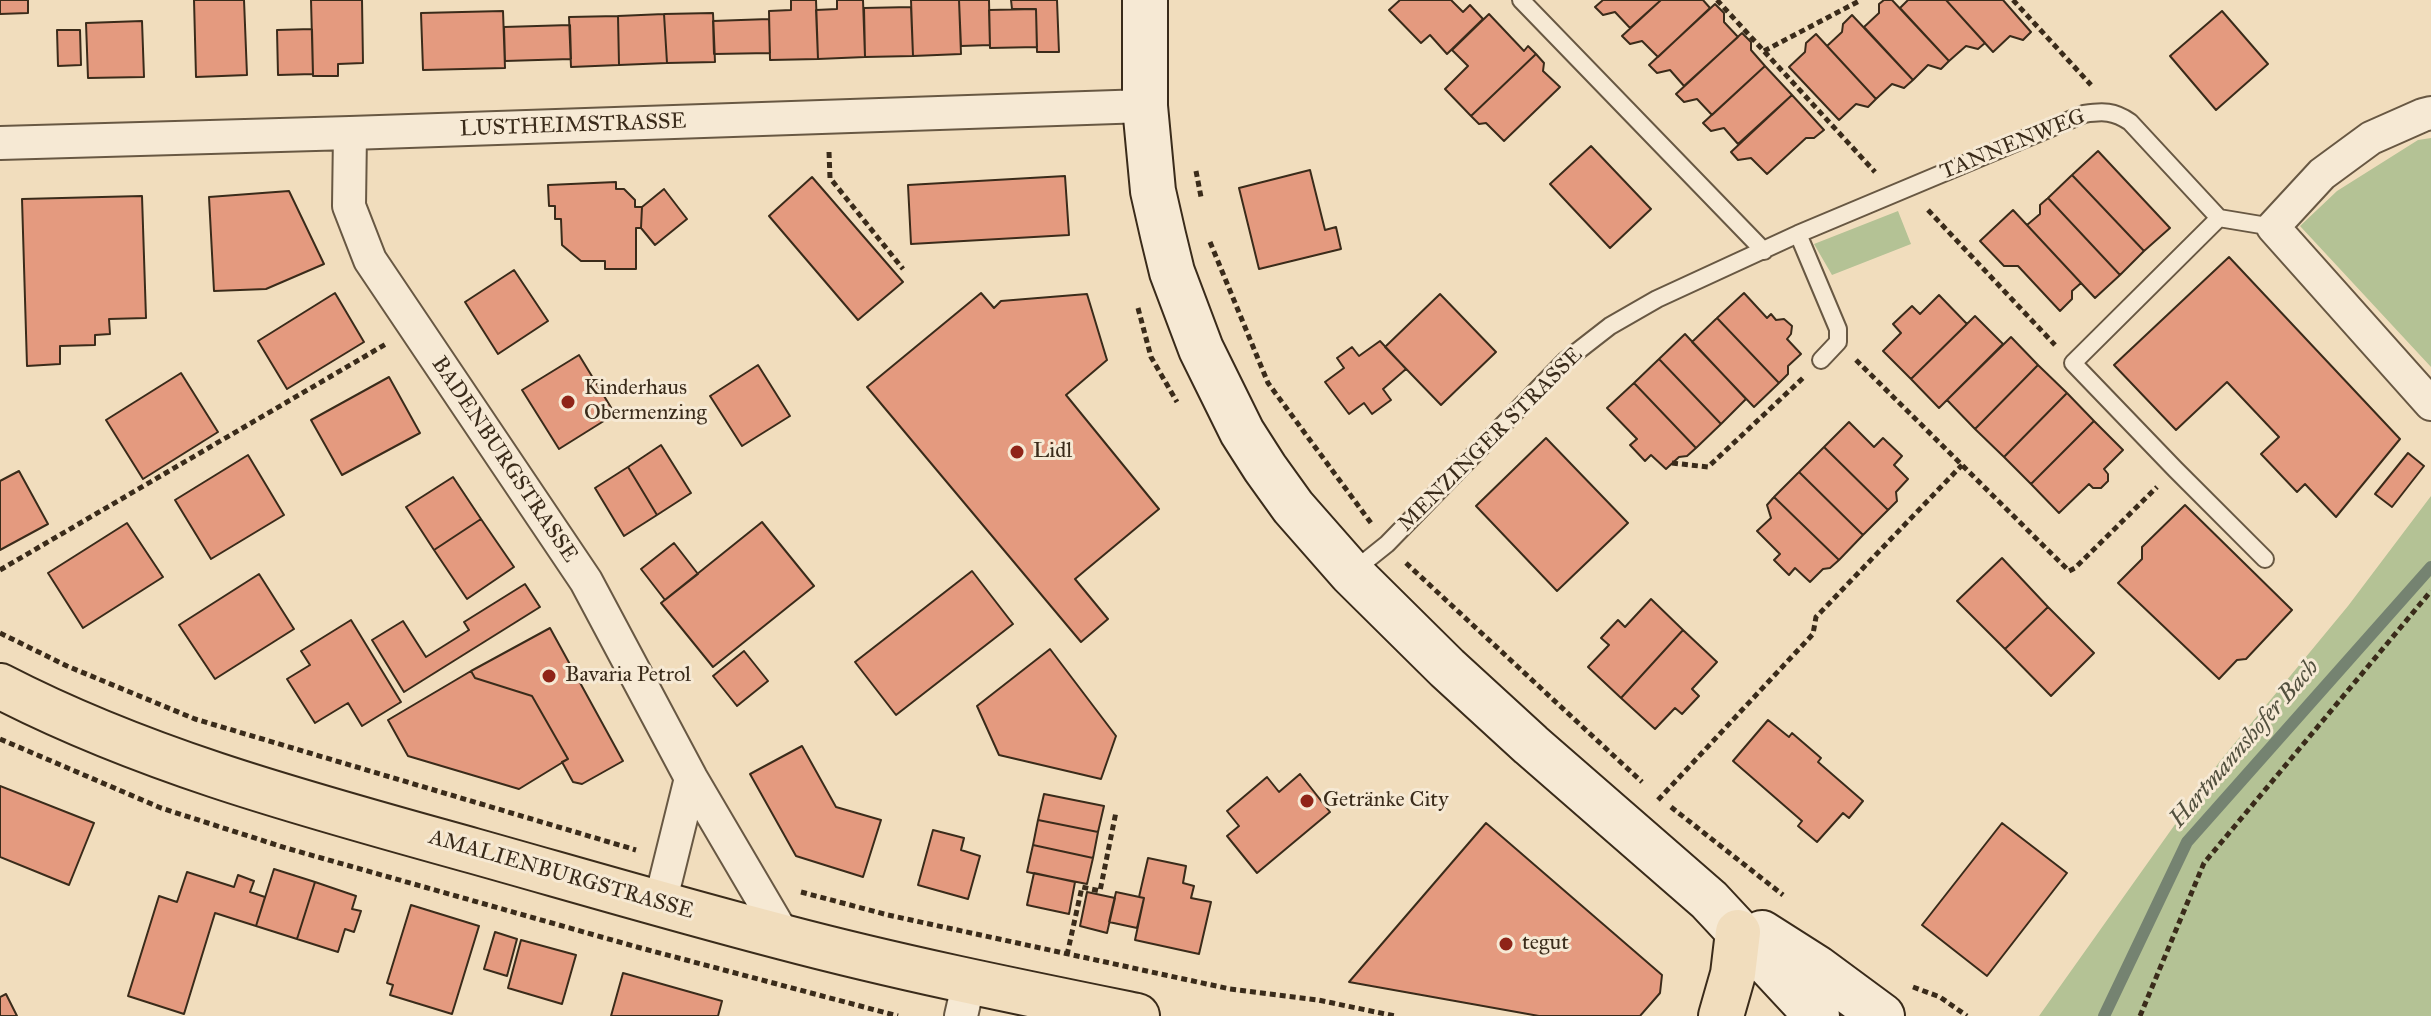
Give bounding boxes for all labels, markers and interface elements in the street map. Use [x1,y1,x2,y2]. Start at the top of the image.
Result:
street label: TANNENWEG [1937,104,2089,186]
street label: LUSTHEIMSTRASSE [459,109,687,143]
street label: MENZINGER STRASSE [1393,342,1589,538]
street label: BADENBURGSTRASSE [425,352,583,568]
place label: Kinderhaus Obermenzing [584,376,707,428]
marker: Kinderhaus Obermenzing [559,393,577,411]
place label: Lidl [1033,439,1072,465]
marker: Lidl [1008,443,1026,461]
water label: Hartmannshofer Bach [2164,654,2326,834]
place label: Bavaria Petrol [565,663,691,689]
marker: Bavaria Petrol [540,667,558,685]
place label: Getränke City [1323,788,1448,814]
marker: Getränke City [1298,792,1316,810]
street label: AMALIENBURGSTRASSE [426,825,696,925]
place label: tegut [1522,931,1569,957]
marker: tegut [1497,935,1515,953]

